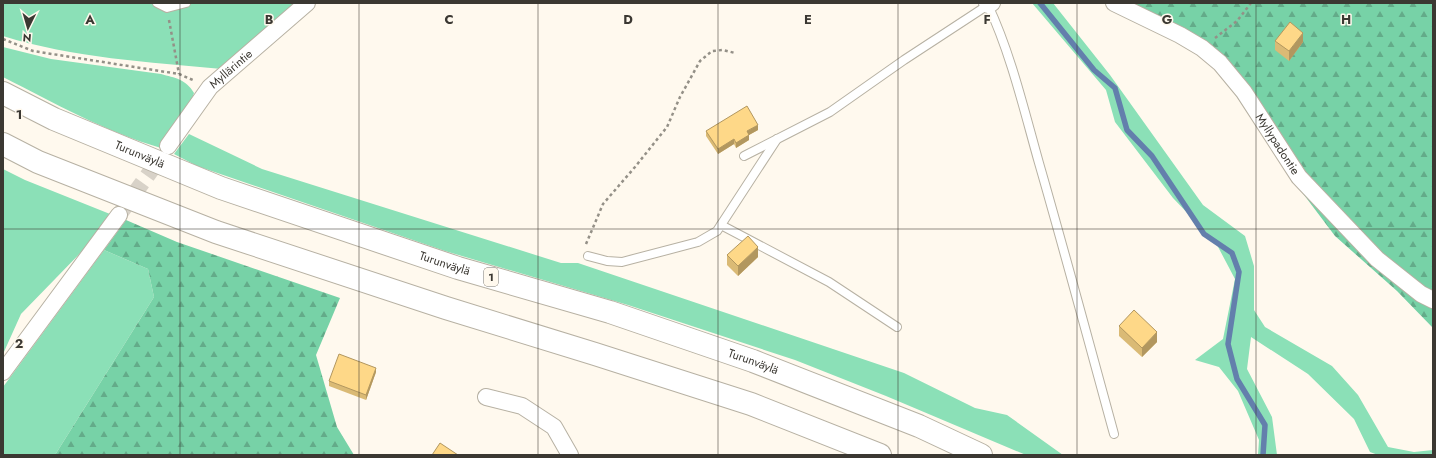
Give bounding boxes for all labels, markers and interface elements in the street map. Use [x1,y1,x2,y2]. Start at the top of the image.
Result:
north arrow [8,8,48,48]
text: A [84,10,95,29]
text: B [265,10,274,29]
text: C [444,10,454,29]
text: D [623,10,633,29]
text: E [804,10,812,29]
text: F [983,10,991,29]
text: G [1162,10,1173,29]
text: H [1341,10,1351,29]
text: N [22,30,32,46]
street label: Myllärintie [205,45,256,93]
text: 1 [16,105,22,124]
street label: Myllypadontie [1251,110,1304,179]
street label: Turunväylä [112,136,168,173]
street label: Turunväylä [417,247,472,280]
road number: 1 [484,268,498,286]
text: 2 [15,334,23,353]
street label: Turunväylä [726,344,781,379]

